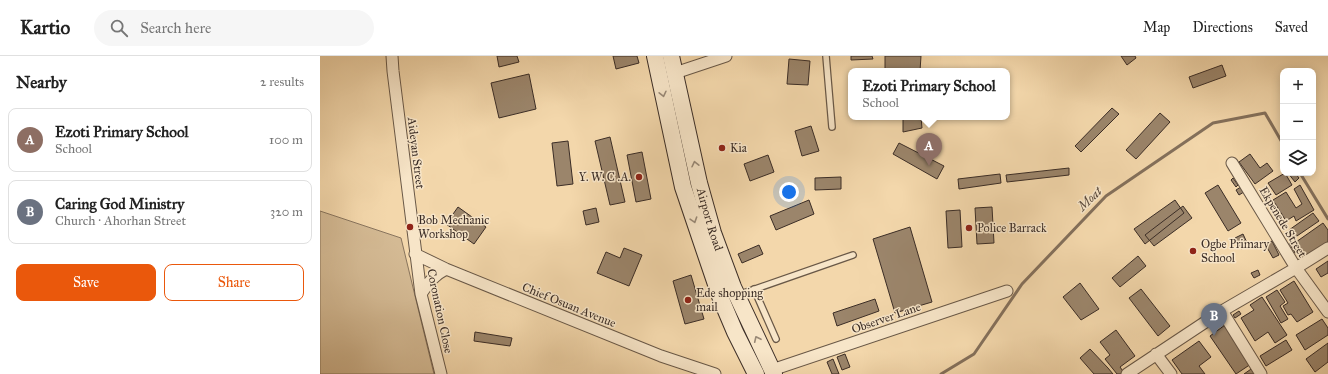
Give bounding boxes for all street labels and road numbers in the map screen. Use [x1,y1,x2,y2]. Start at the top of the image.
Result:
street label: Aideyan Street [405,116,427,190]
street label: Ekpenede Street [1256,184,1310,261]
street label: Airport Road [693,185,726,253]
street label: Coronation Close [424,267,456,355]
street label: Chief Osuan Avenue [520,280,618,330]
street label: Observer Lane [850,300,922,336]

